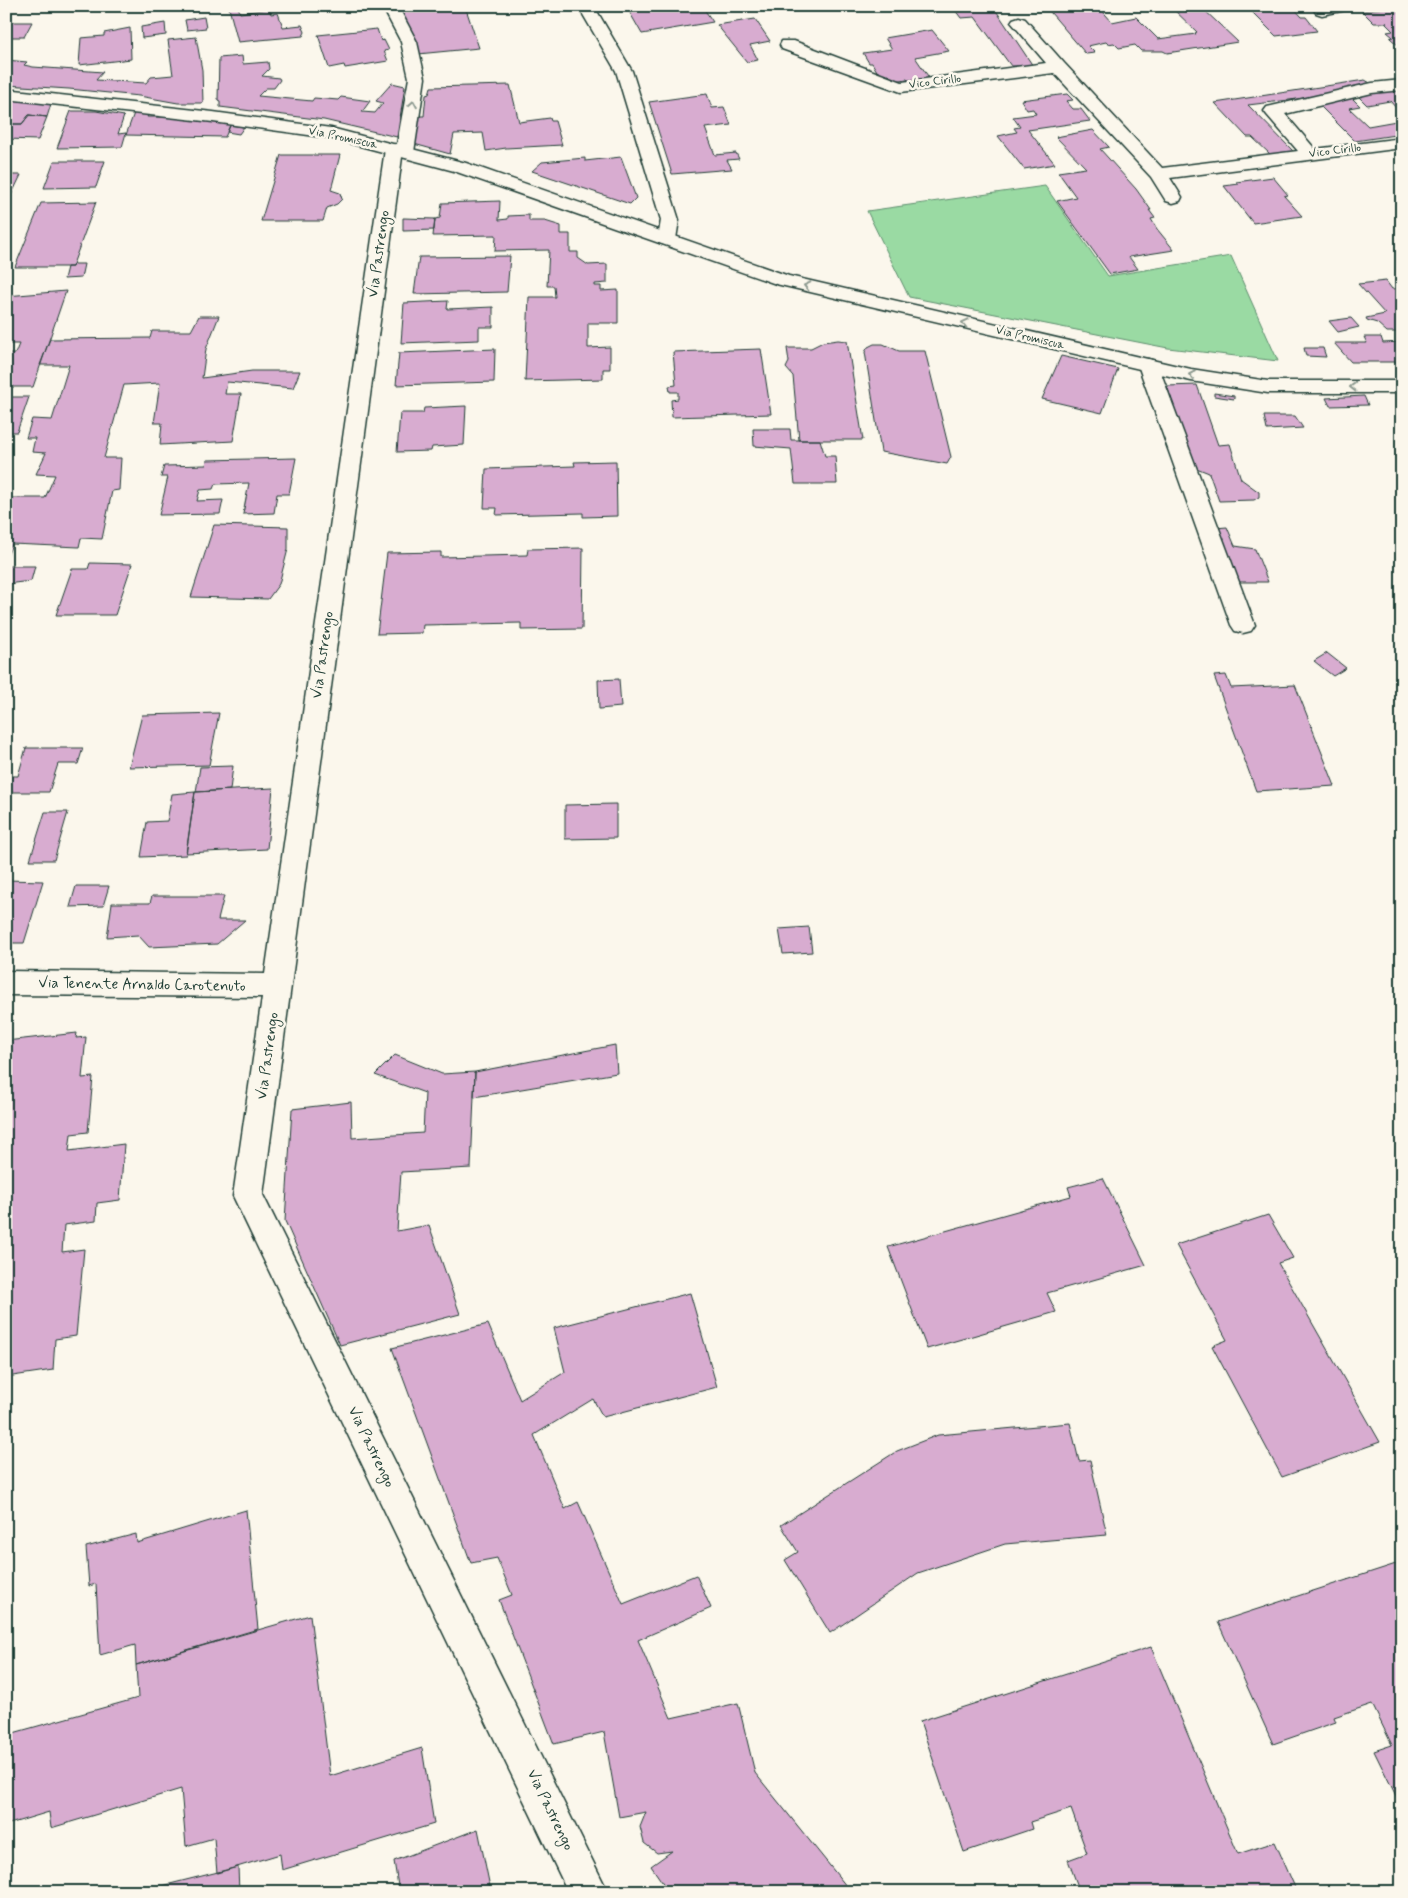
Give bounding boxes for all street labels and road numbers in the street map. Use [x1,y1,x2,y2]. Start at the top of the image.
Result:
street label: Vico Cirillo [908,71,962,93]
street label: Via Promiscua [307,123,380,153]
street label: Vico Cirillo [1308,140,1362,162]
street label: Via Pastrengo [363,209,396,299]
street label: Via Promiscua [994,322,1067,354]
street label: Via Pastrengo [307,610,340,700]
street label: Via Tenente Arnaldo Carotenuto [38,973,246,997]
street label: Via Pastrengo [252,1011,285,1101]
street label: Via Pastrengo [342,1403,399,1491]
street label: Via Pastrengo [521,1766,578,1854]

